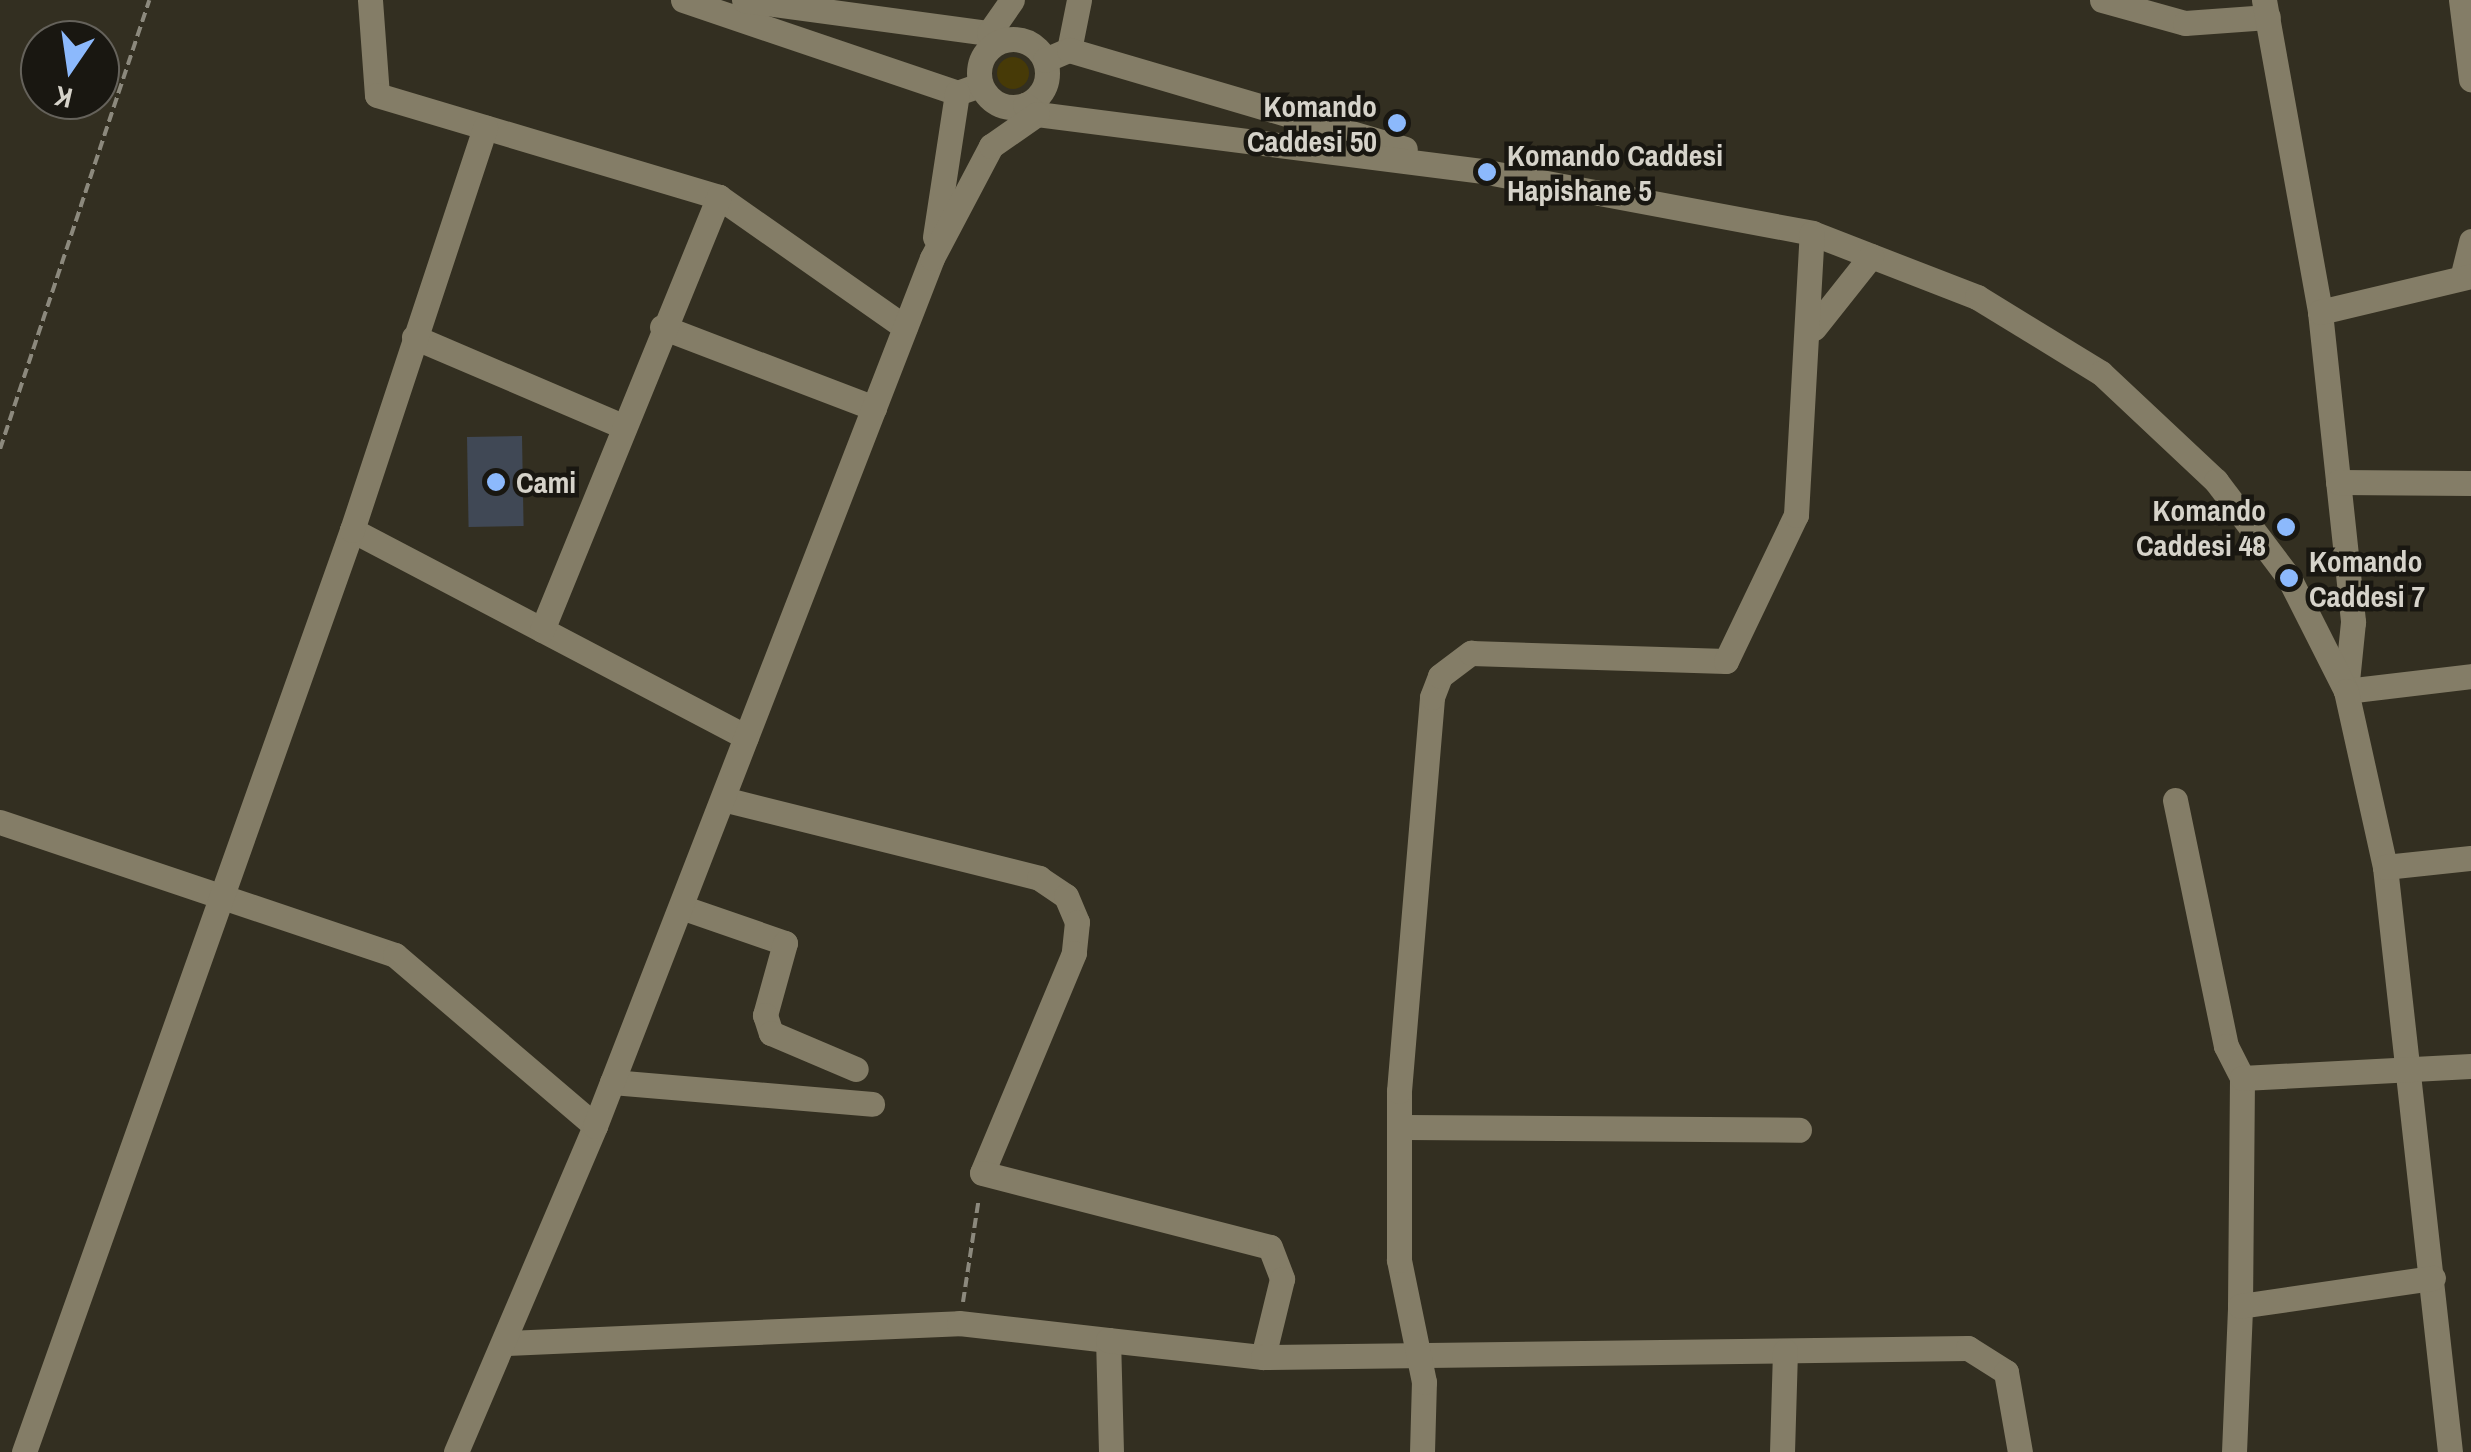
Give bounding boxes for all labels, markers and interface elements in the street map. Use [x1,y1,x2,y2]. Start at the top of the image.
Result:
north arrow [20,20,120,120]
text: K [51,77,76,118]
place label: Komando Caddesi 50 [1247,88,1377,158]
marker: Komando Caddesi 50 [1386,112,1408,134]
place label: Komando Caddesi Hapishane 5 [1507,137,1723,208]
marker: Komando Caddesi Hapishane 5 [1476,161,1498,183]
place label: Cami [516,464,576,500]
marker: Cami [485,471,507,493]
place label: Komando Caddesi 48 [2136,492,2266,562]
marker: Komando Caddesi 48 [2275,516,2297,538]
place label: Komando Caddesi 7 [2309,543,2425,614]
marker: Komando Caddesi 7 [2278,567,2300,589]

